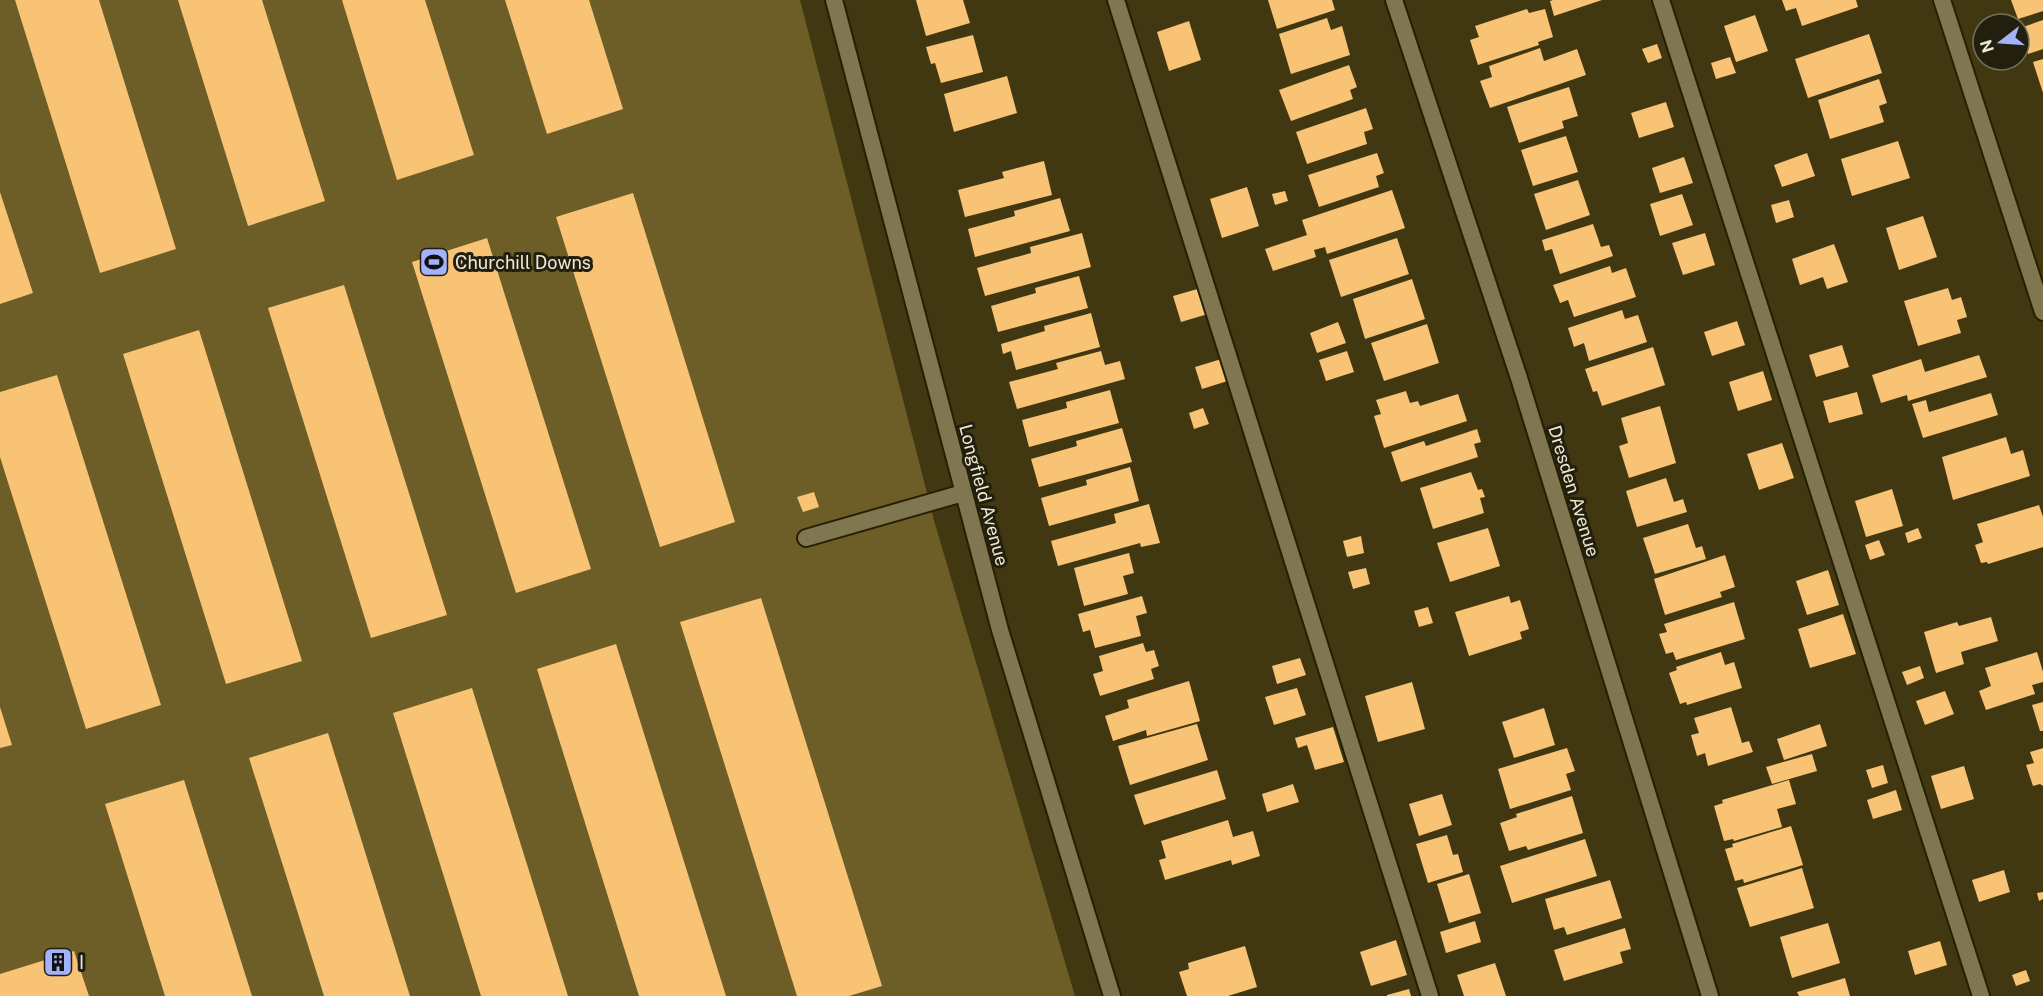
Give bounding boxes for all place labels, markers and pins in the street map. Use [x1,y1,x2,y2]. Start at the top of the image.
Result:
sports icon: Churchill Downs [418,246,450,278]
place label: Churchill Downs [455,252,591,273]
building icon: I [42,946,74,978]
place label: I [79,952,84,973]

